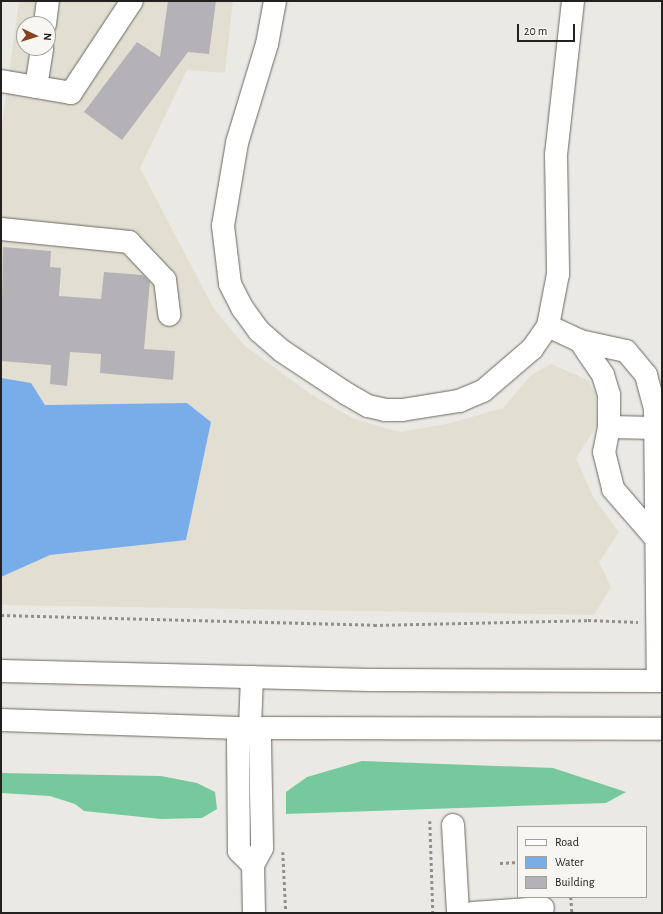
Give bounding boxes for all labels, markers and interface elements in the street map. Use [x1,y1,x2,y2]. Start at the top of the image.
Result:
north arrow [16,16,56,56]
scale bar [519,16,577,42]
text: 20 m [524,25,547,37]
text: N [42,33,53,41]
legend [517,826,647,898]
text: Road [555,836,579,848]
text: Water [555,856,584,868]
text: Building [555,876,595,888]

